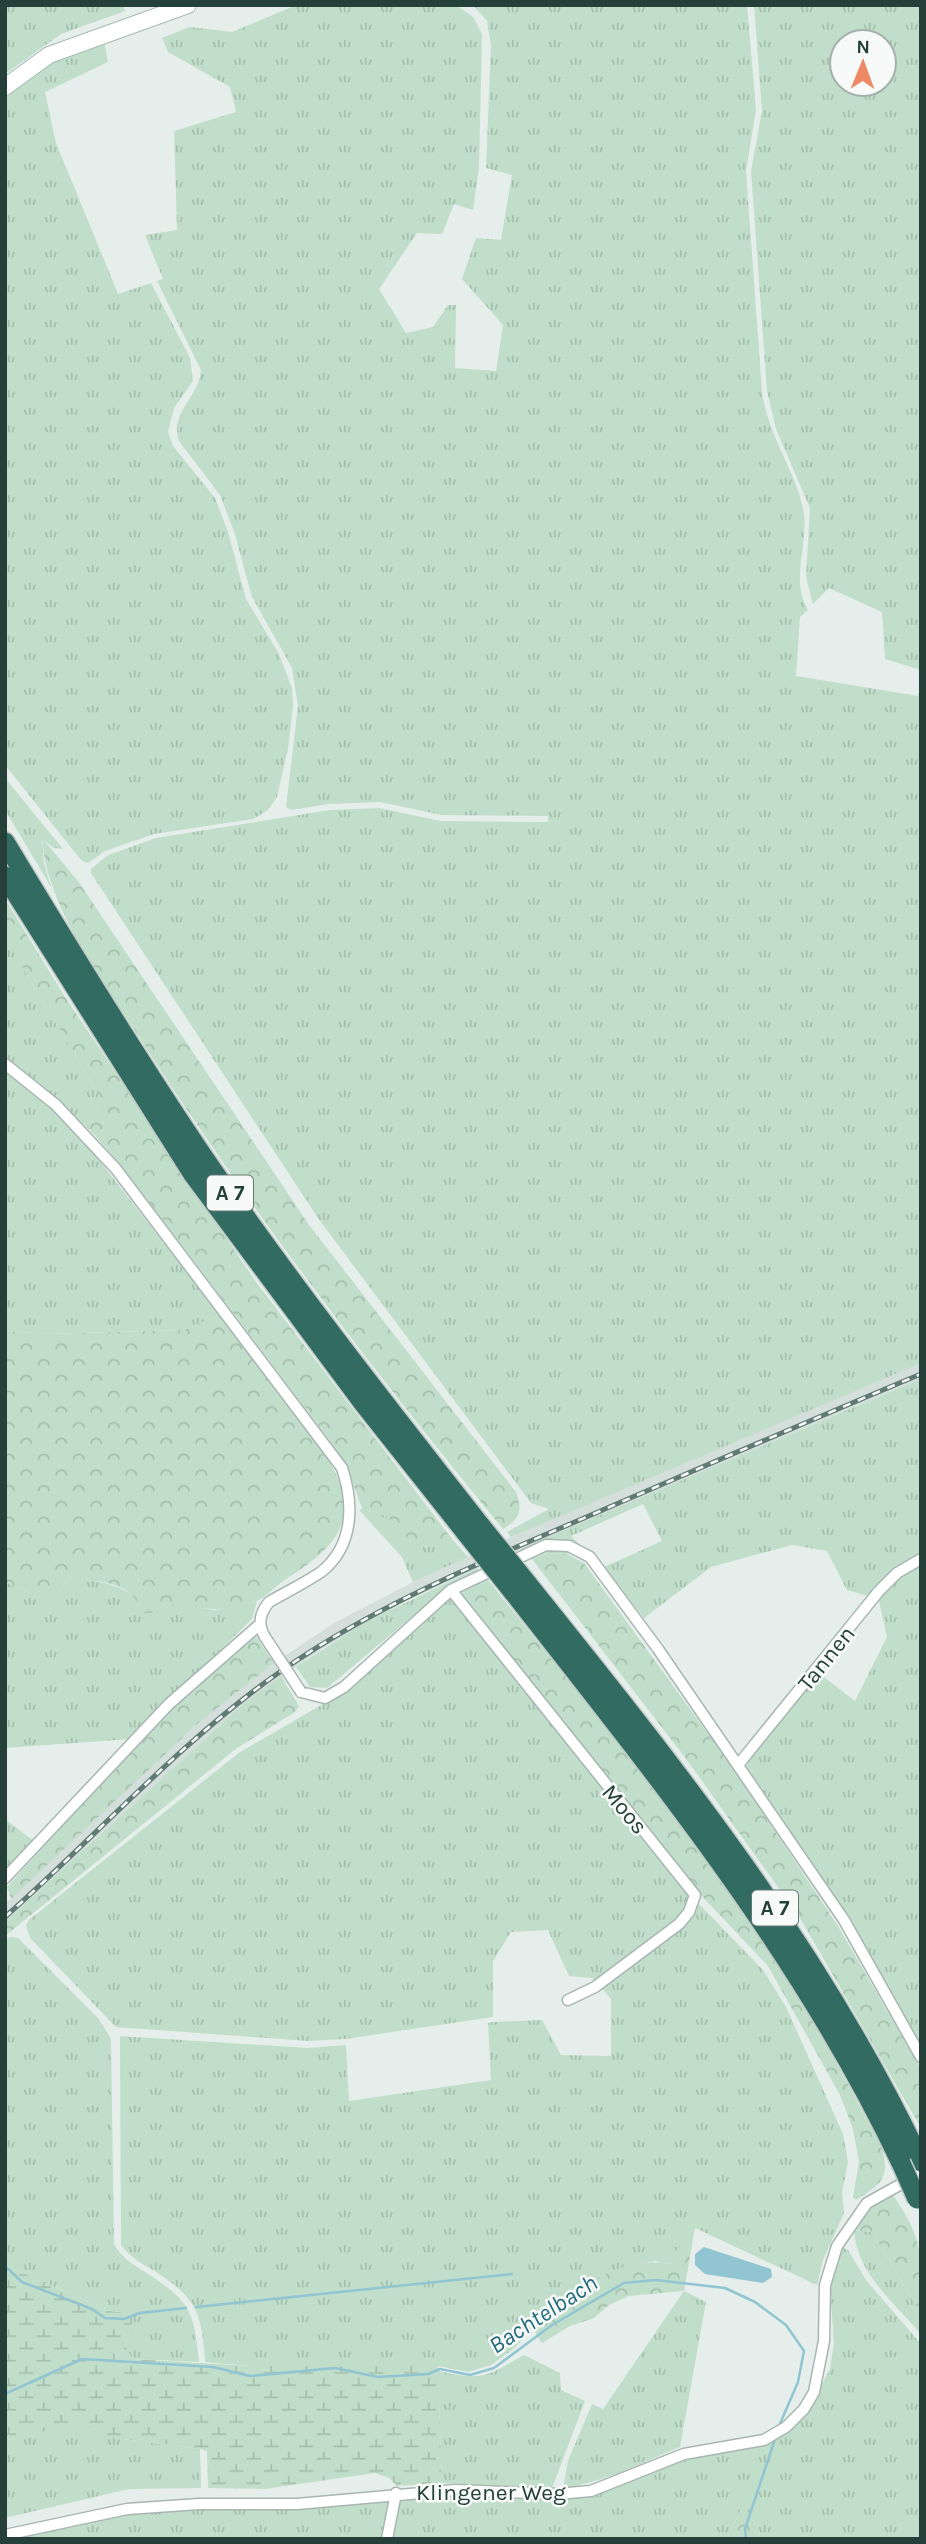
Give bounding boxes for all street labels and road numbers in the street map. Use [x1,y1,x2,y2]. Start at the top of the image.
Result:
road number: A 7 [207,1176,253,1210]
street label: Tannen [792,1620,861,1696]
street label: Moos [596,1779,653,1840]
road number: A 7 [752,1890,798,1926]
street label: Klingener Weg [416,2479,566,2506]

